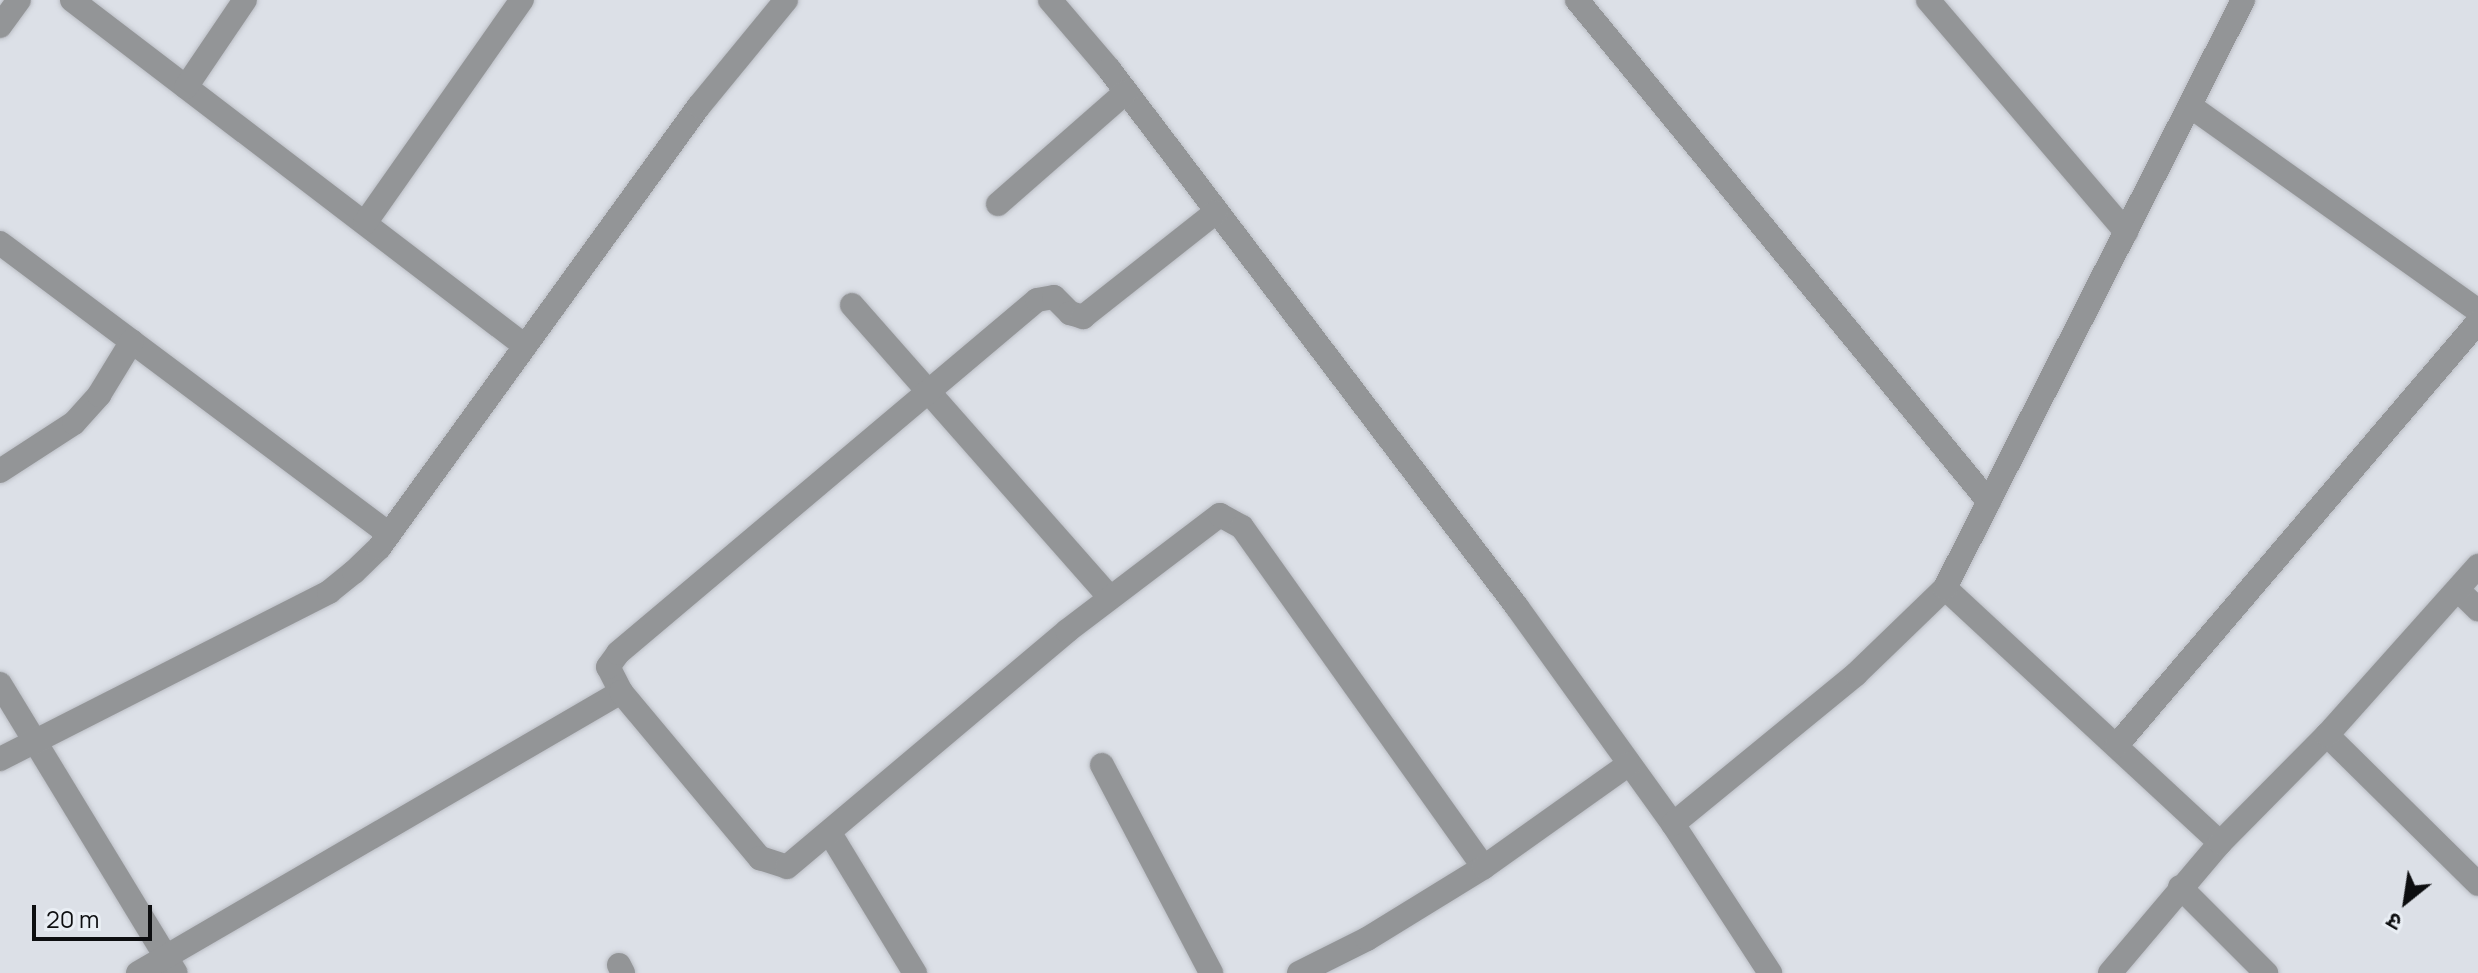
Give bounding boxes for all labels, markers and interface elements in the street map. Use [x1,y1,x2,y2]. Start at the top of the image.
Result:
north arrow [2366,861,2446,941]
scale bar [36,889,156,939]
text: 20 m [46,902,99,935]
text: उ [2381,906,2407,938]

